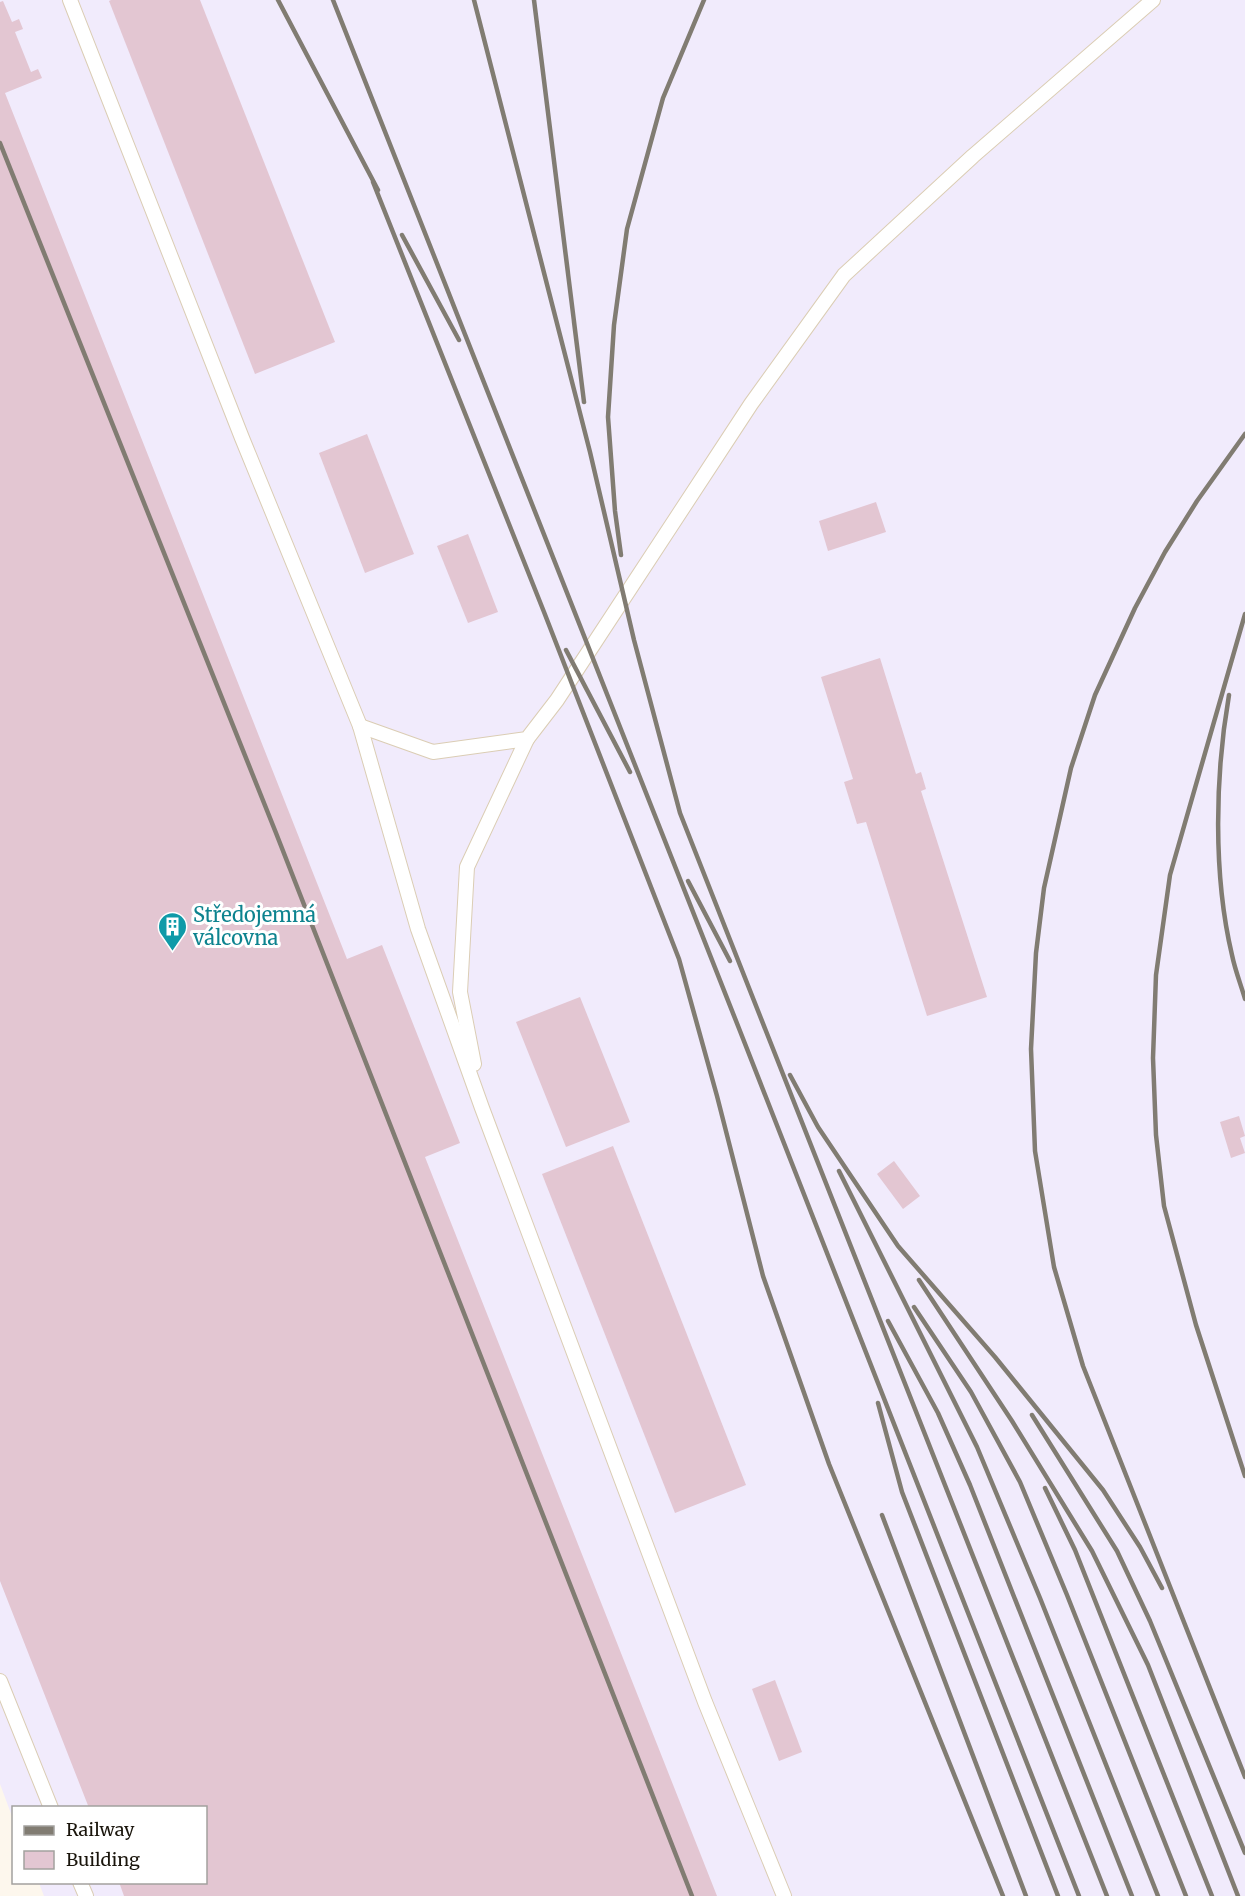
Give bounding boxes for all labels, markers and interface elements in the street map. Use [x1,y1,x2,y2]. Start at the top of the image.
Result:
place label: Středojemná válcovna [192,902,316,950]
building icon: Středojemná válcovna [156,910,188,952]
legend [12,1806,207,1884]
text: Railway [66,1818,135,1841]
text: Building [66,1848,140,1871]

